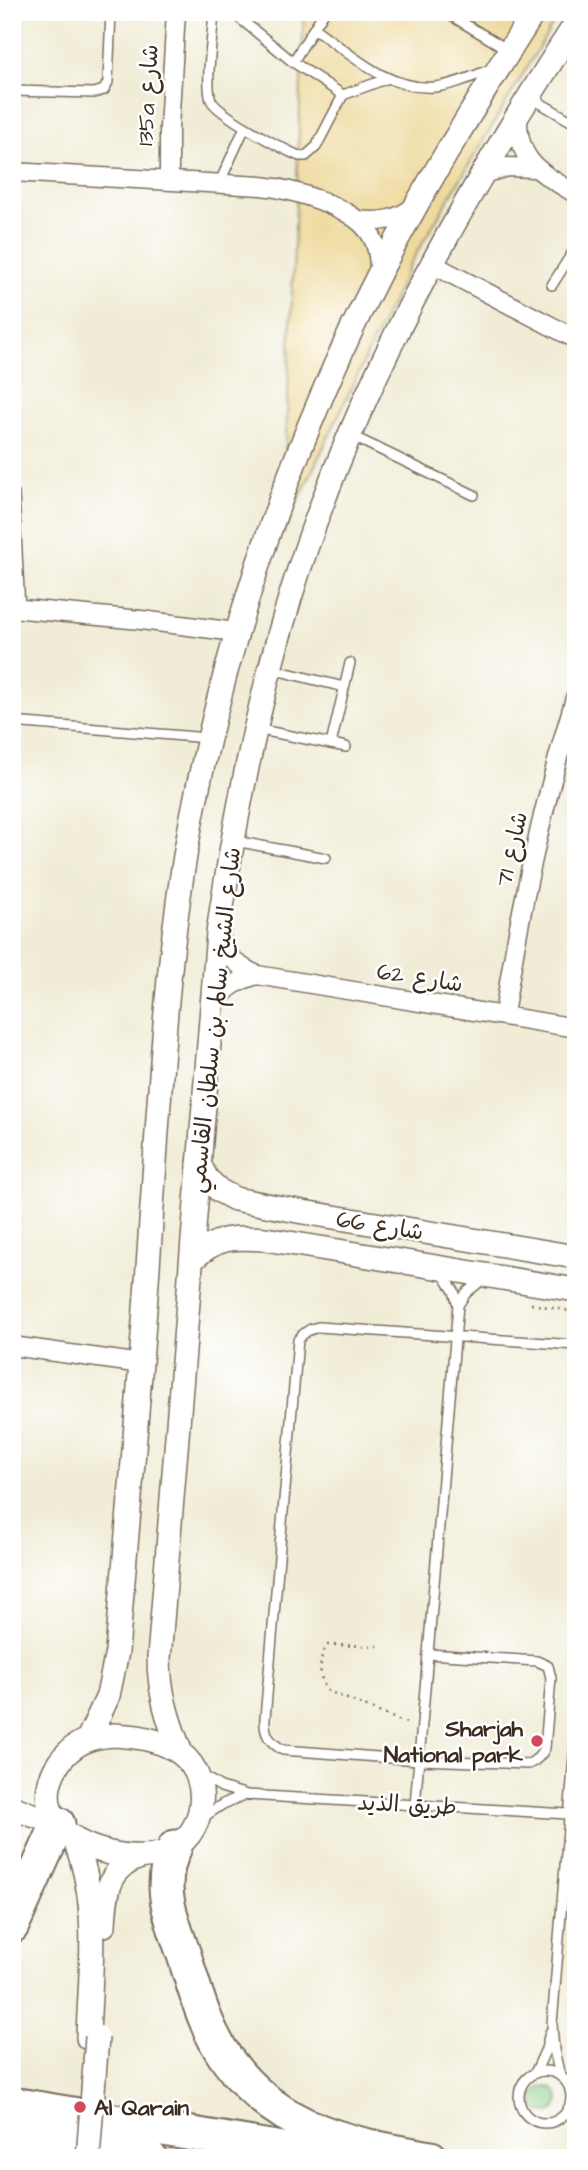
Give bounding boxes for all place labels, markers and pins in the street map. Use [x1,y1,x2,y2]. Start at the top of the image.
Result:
place label: Sharjah National park [384,1713,524,1771]
marker: Sharjah National park [529,1733,545,1749]
place label: Al Qarain [94,2092,190,2124]
marker: Al Qarain [72,2099,88,2115]

